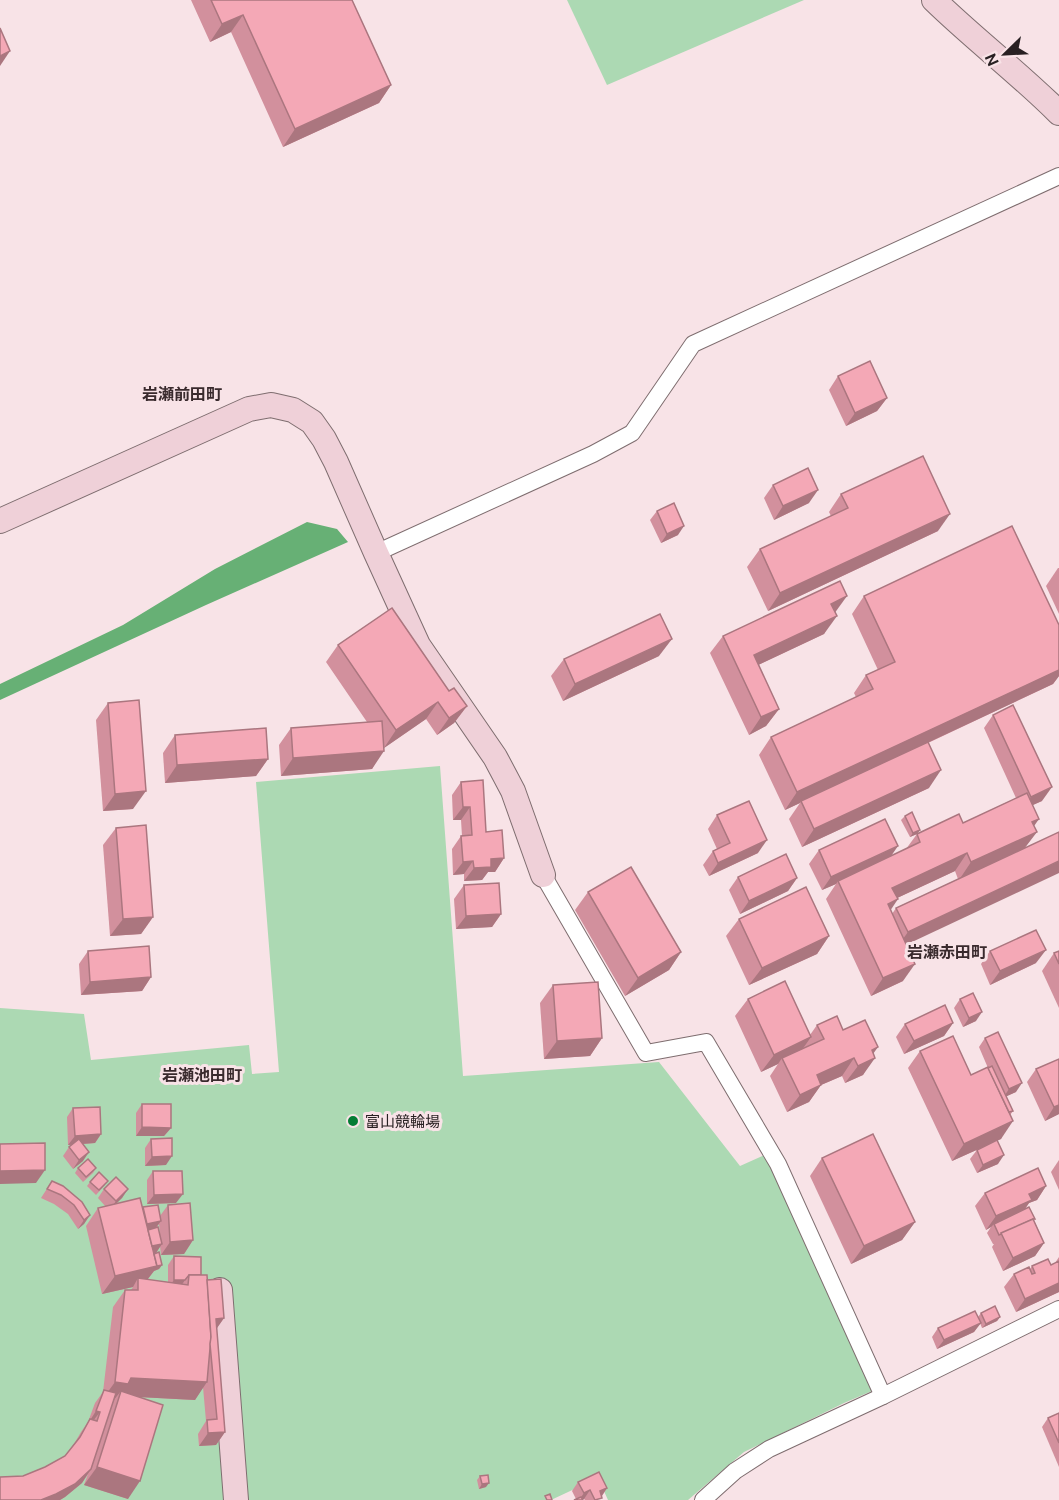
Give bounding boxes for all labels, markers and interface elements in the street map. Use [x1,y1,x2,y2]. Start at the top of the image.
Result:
north arrow [975,24,1035,84]
text: N [981,51,1002,69]
district label: 岩瀬前田町 [142,385,222,403]
district label: 岩瀬赤田町 [907,943,987,961]
district label: 岩瀬池田町 [162,1066,242,1084]
place label: 富山競輪場 [365,1113,440,1130]
marker: 富山競輪場 [346,1114,360,1128]

